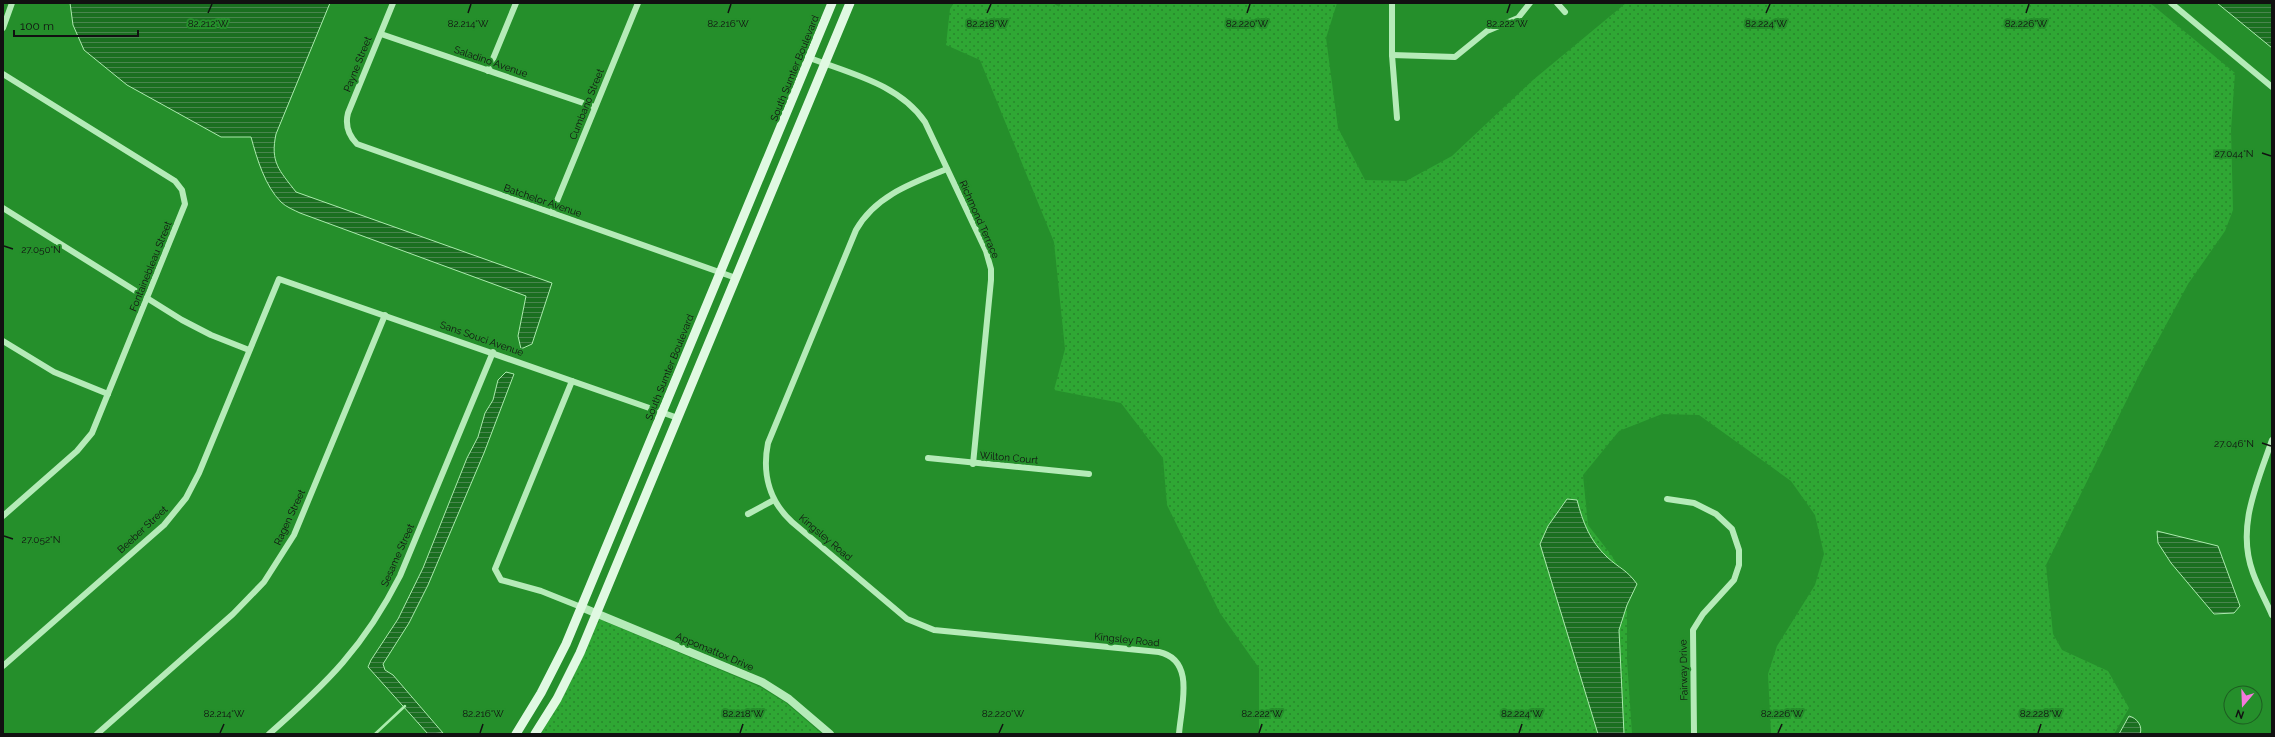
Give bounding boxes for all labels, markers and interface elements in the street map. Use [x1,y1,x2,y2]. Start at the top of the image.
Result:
scale bar [14,12,138,38]
street label: South Sumter Boulevard [768,14,821,123]
text: 82.212°W [188,18,229,29]
text: 82.214°W [448,18,489,29]
text: 82.216°W [707,18,749,29]
text: 82.218°W [966,18,1008,29]
text: 82.220°W [1226,18,1269,29]
text: 82.222°W [1486,18,1528,29]
text: 82.224°W [1745,18,1787,29]
text: 82.226°W [2005,18,2048,29]
text: 100 m [20,19,54,33]
street label: Payne Street [341,34,374,94]
street label: Saladino Avenue [453,44,529,79]
street label: Cumbano Street [567,66,606,141]
text: 27.044°N [2214,148,2254,159]
street label: Richmond Terrace [957,179,1002,260]
street label: Batchelor Avenue [502,182,583,219]
street label: Fontainebleau Street [127,219,174,313]
text: 27.050°N [21,244,61,255]
street label: South Sumter Boulevard [643,313,696,422]
street label: Sans Souci Avenue [439,319,525,358]
text: 27.046°N [2214,438,2254,449]
street label: Wilton Court [979,449,1039,466]
street label: Ragen Street [272,487,307,547]
street label: Beeber Street [115,503,170,555]
street label: Kingsley Road [797,512,854,563]
street label: Sesame Street [379,522,416,588]
text: 27.052°N [22,534,60,545]
street label: Appomattox Drive [674,630,755,673]
street label: Kingsley Road [1094,631,1160,648]
street label: Fairway Drive [1677,639,1690,701]
north arrow [2223,685,2263,725]
text: N [2234,706,2246,721]
text: 82.214°W [204,708,245,719]
text: 82.216°W [462,708,504,719]
text: 82.218°W [722,708,764,719]
text: 82.220°W [982,708,1025,719]
text: 82.222°W [1241,708,1283,719]
text: 82.224°W [1501,708,1543,719]
text: 82.226°W [1761,708,1804,719]
text: 82.228°W [2020,708,2063,719]

